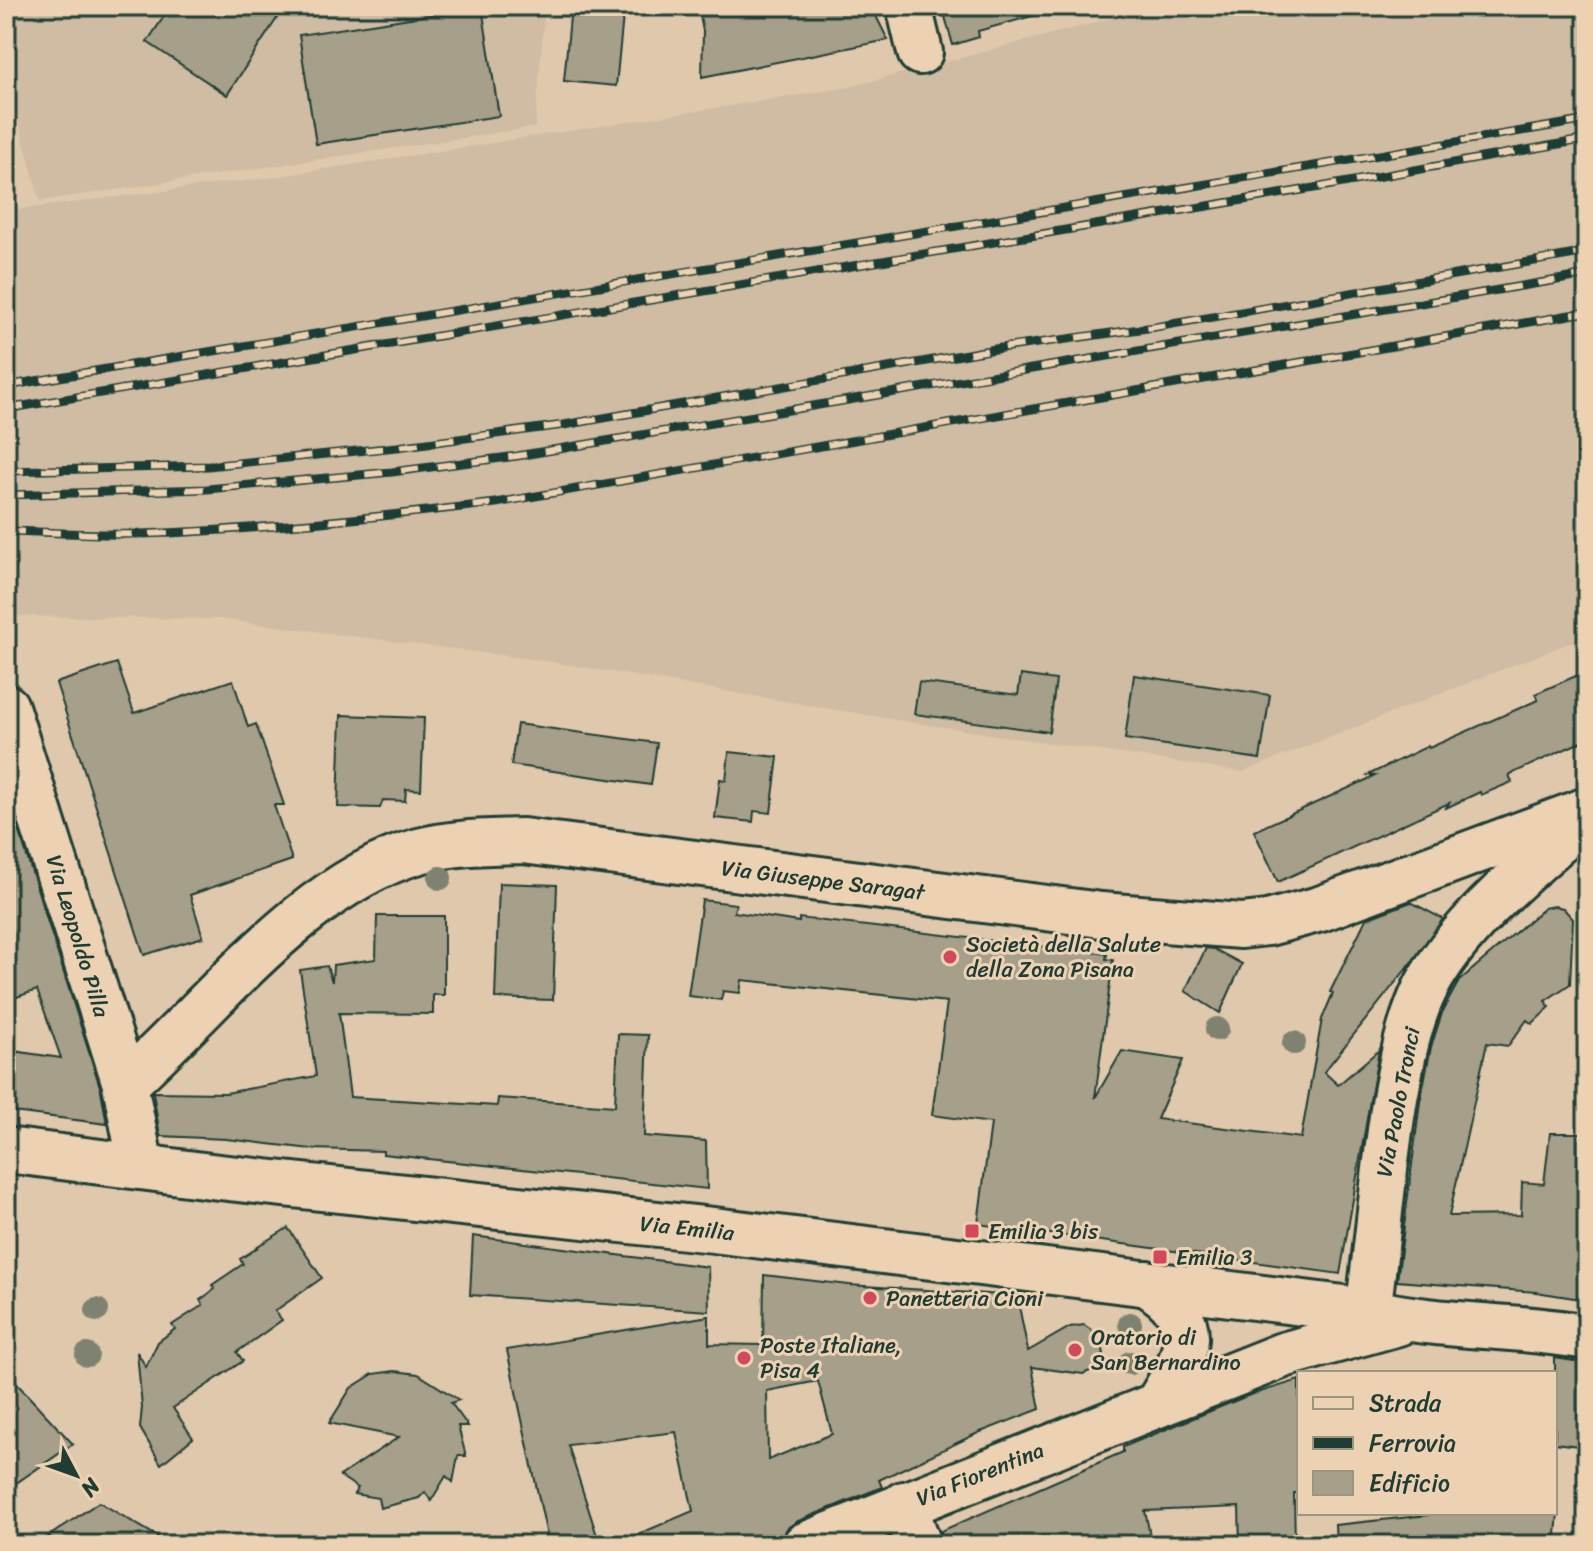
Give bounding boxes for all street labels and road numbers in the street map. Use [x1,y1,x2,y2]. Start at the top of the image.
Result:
street label: Via Giuseppe Saragat [719,848,928,912]
street label: Via Leopoldo Pilla [35,850,122,1023]
street label: Via Paolo Tronci [1364,1023,1432,1180]
street label: Via Emilia [638,1204,737,1252]
street label: Via Fiorentina [910,1431,1050,1517]

